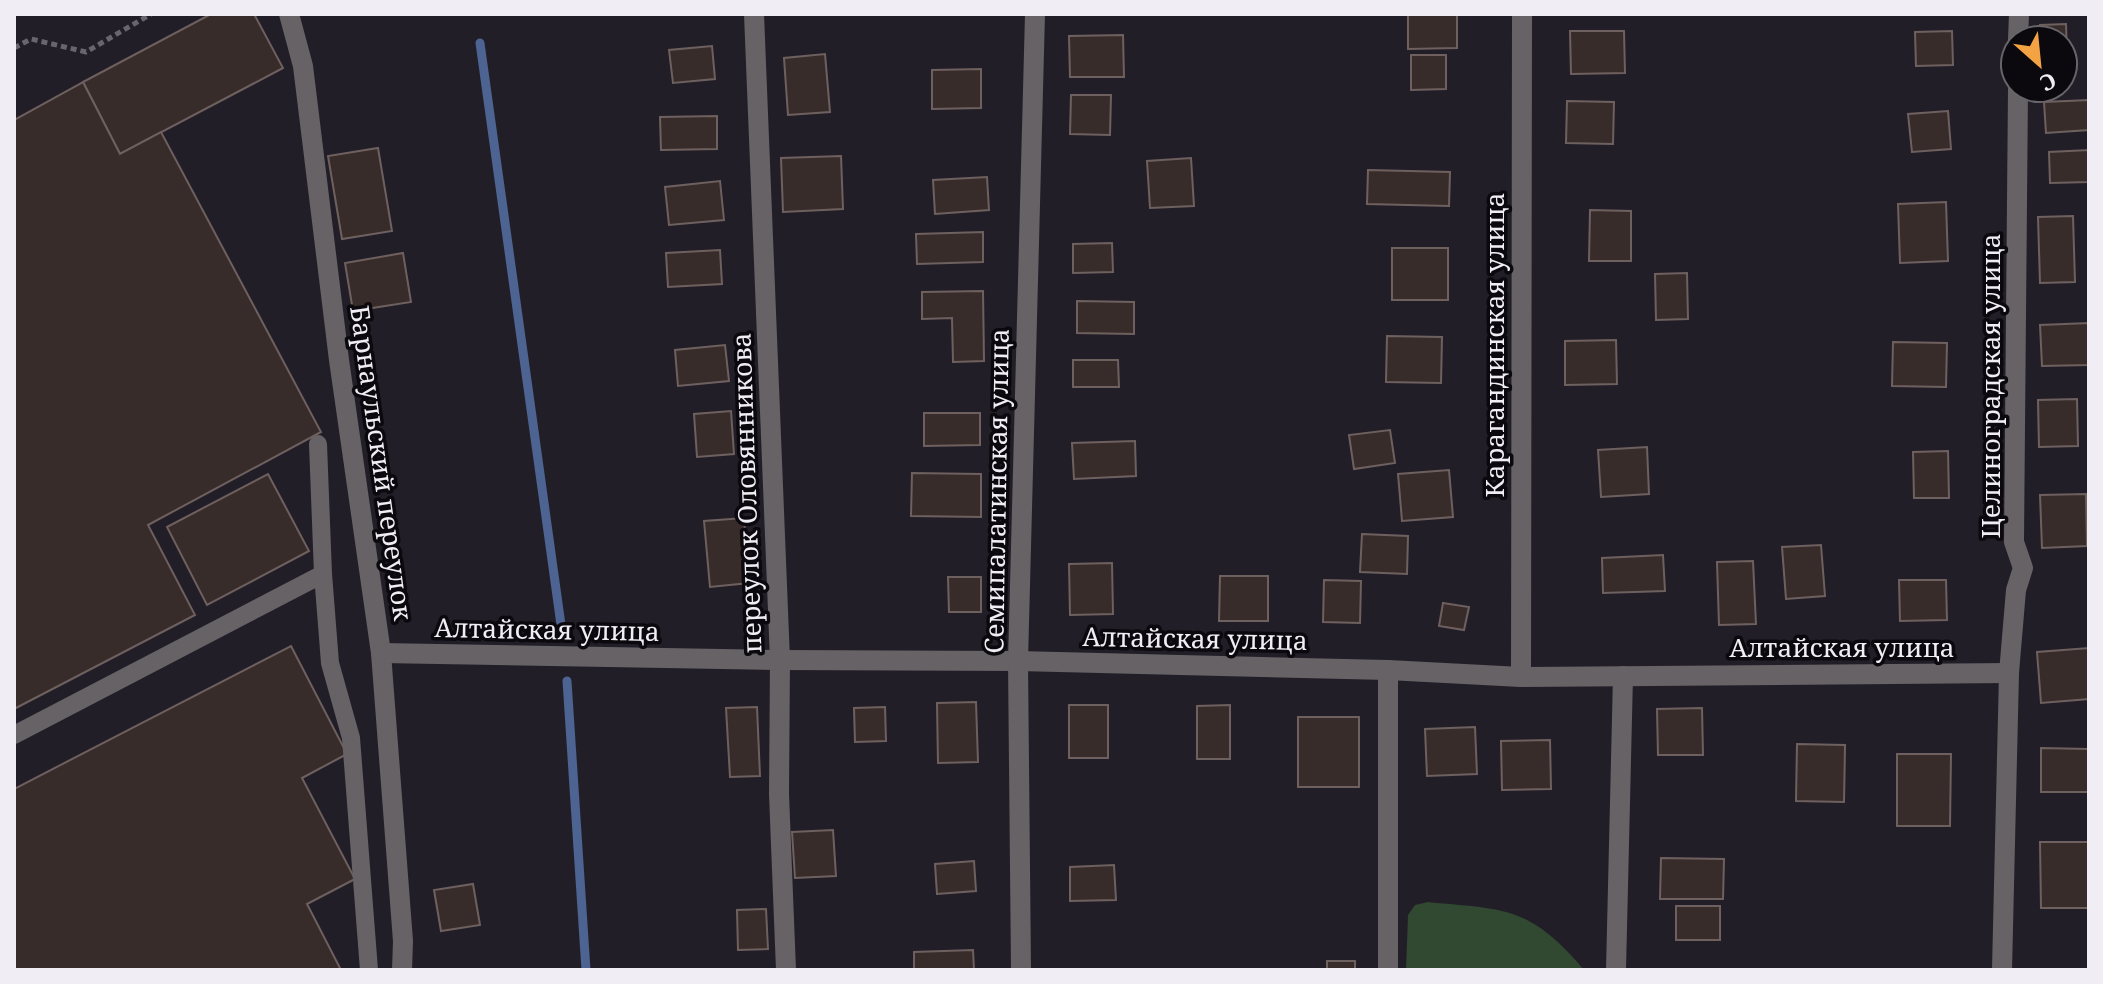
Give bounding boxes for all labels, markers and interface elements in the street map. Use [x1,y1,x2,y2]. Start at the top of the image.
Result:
north arrow [1999,24,2079,104]
text: С [2035,66,2062,99]
street label: Карагандинская улица [1476,193,1512,497]
street label: Целиноградская улица [1972,234,2008,538]
street label: Барнаульский переулок [342,303,422,623]
street label: Семипалатинская улица [975,328,1017,654]
street label: переулок Оловянникова [722,332,770,654]
street label: Алтайская улица [434,609,660,649]
street label: Алтайская улица [1082,618,1308,658]
street label: Алтайская улица [1729,629,1955,665]

